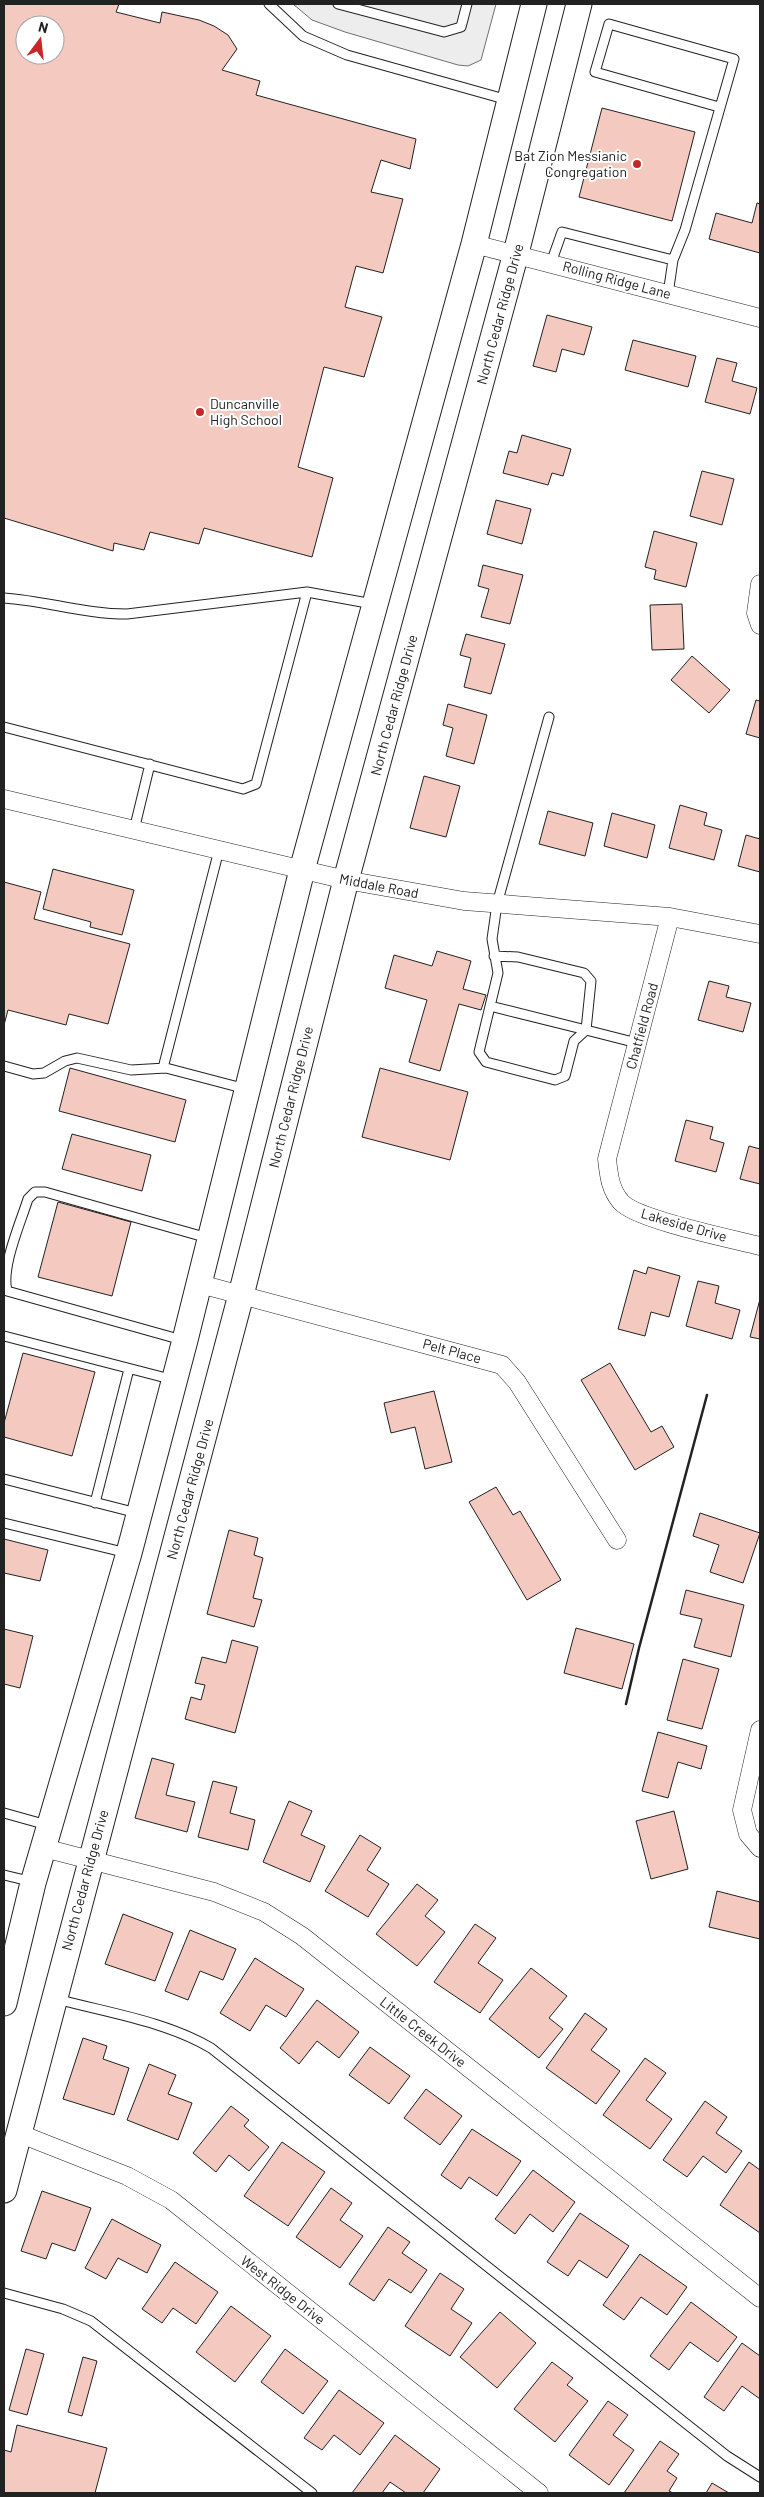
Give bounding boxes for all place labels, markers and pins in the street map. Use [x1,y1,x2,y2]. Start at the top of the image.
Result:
place label: Bat Zion Messianic Congregation [514,147,627,180]
marker: Bat Zion Messianic Congregation [631,158,643,170]
place label: Duncanville High School [210,395,282,428]
marker: Duncanville High School [194,406,206,418]

